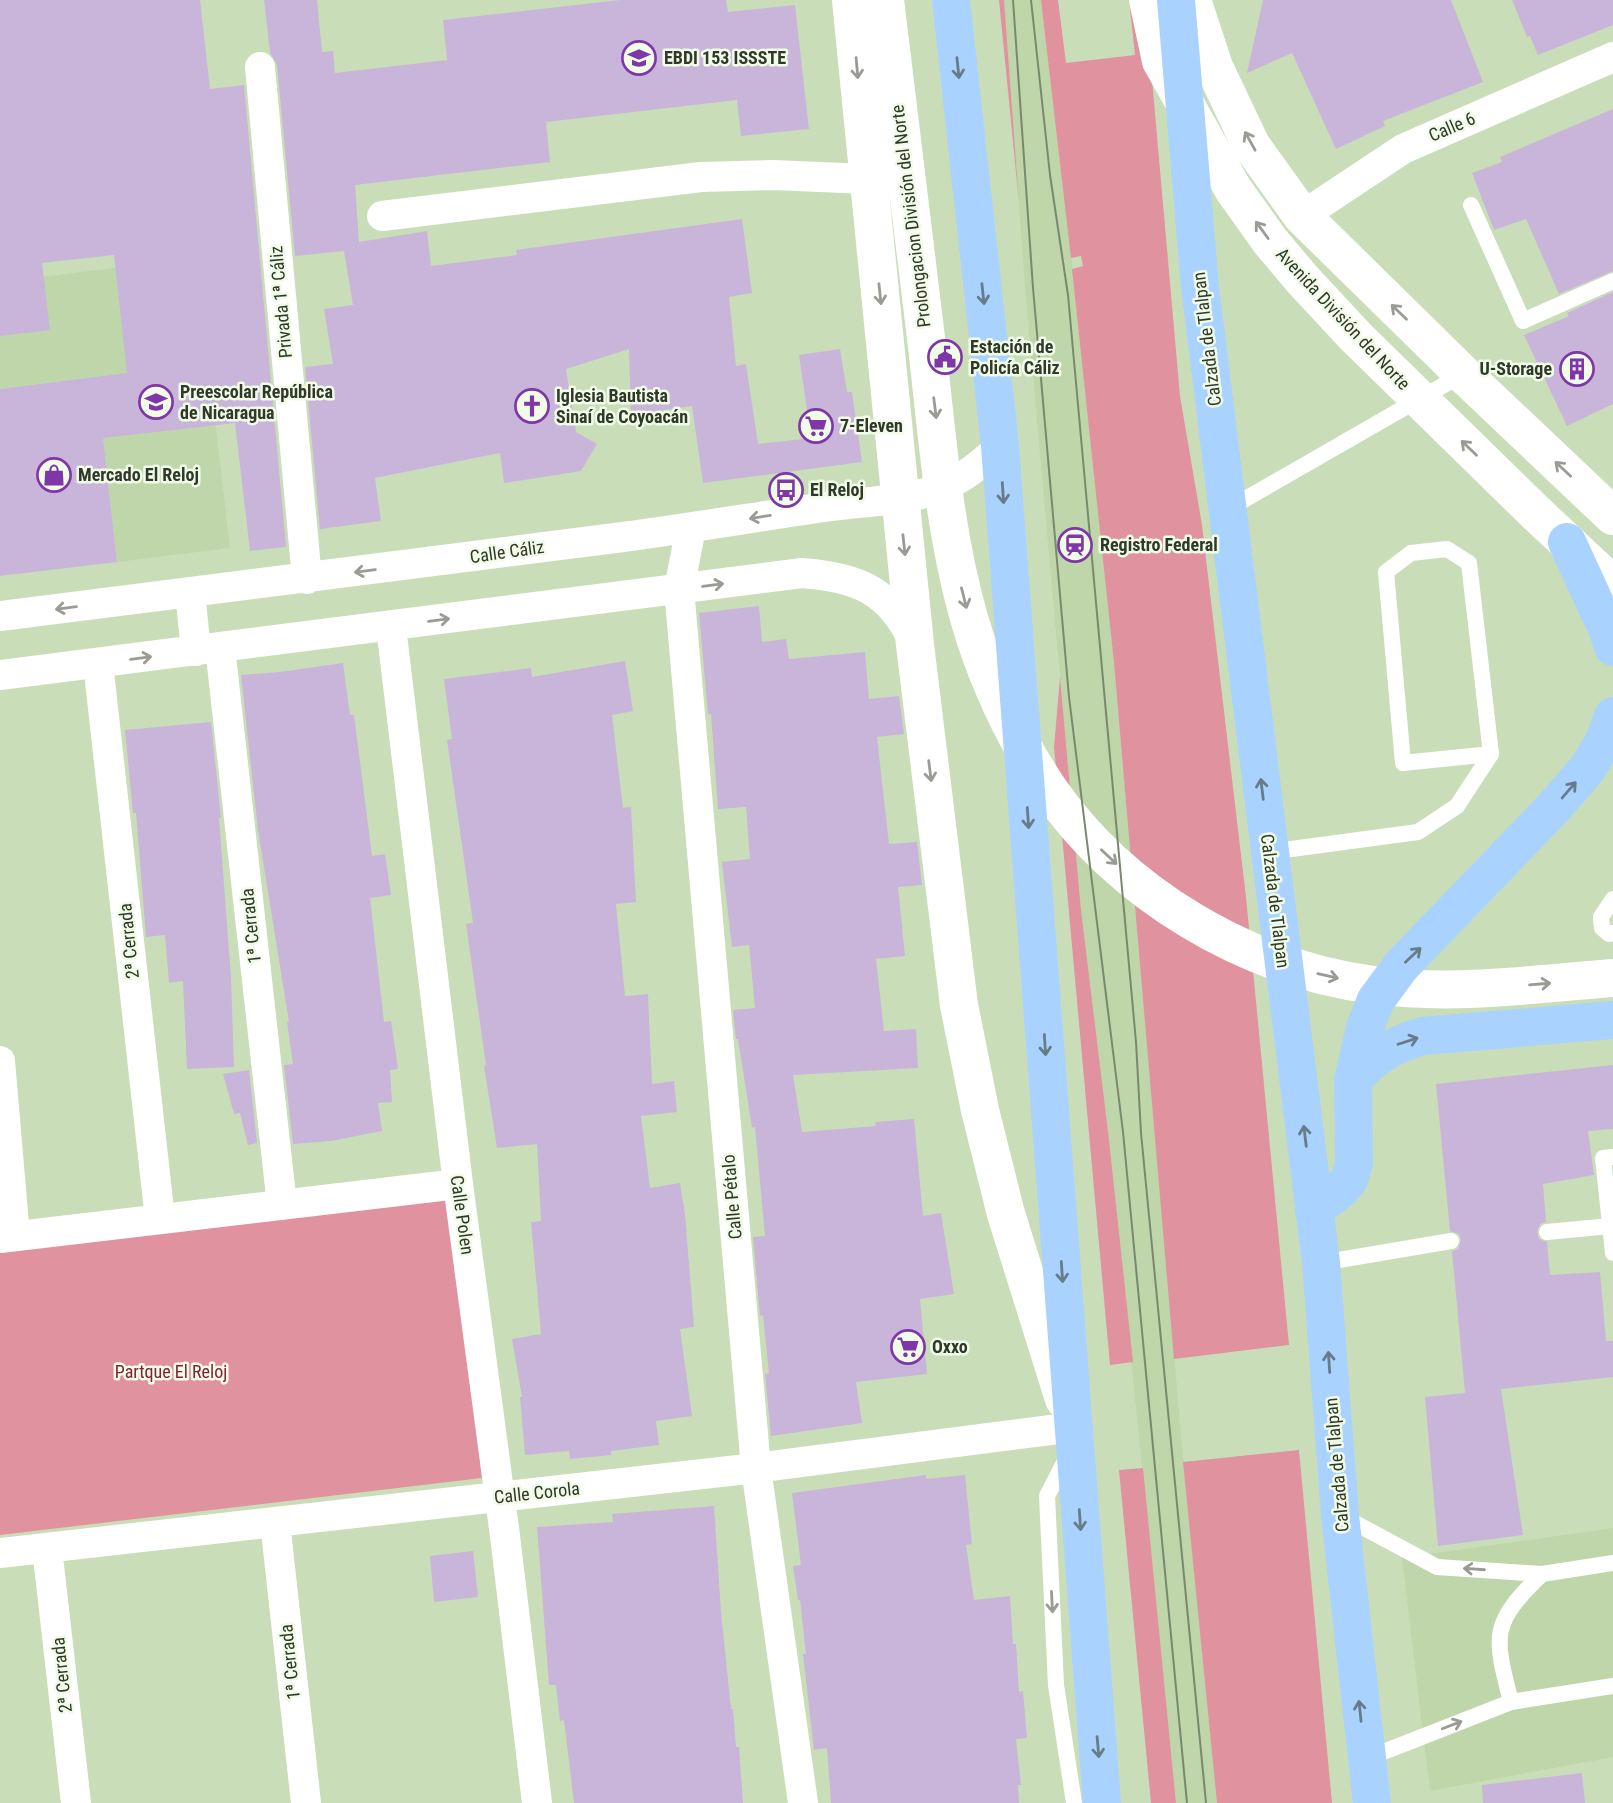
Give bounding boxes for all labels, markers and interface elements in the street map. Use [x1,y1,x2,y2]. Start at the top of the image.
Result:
school or university icon: EBDI 153 ISSSTE [620,39,658,77]
place label: EBDI 153 ISSSTE [664,47,786,68]
one-way arrow [851,56,864,79]
one-way arrow [952,56,965,79]
street label: Prolongacion División del Norte [886,104,935,329]
street label: Calle 6 [1425,107,1478,146]
one-way arrow [1243,131,1256,152]
one-way arrow [1255,221,1270,240]
street label: Avenida División del Norte [1272,243,1415,394]
street label: Privada 1ª Cáliz [265,245,296,359]
street label: Calzada de Tlalpan [1188,271,1225,407]
one-way arrow [976,282,989,305]
one-way arrow [873,283,886,305]
one-way arrow [1391,303,1408,320]
place label: Estación de Policía Cáliz [970,336,1060,378]
public building icon: Estación de Policía Cáliz [926,338,964,376]
building icon: U-Storage [1558,350,1596,388]
place label: U-Storage [1479,358,1552,379]
place label: Preescolar República de Nicaragua [180,381,333,423]
school or university icon: Preescolar República de Nicaragua [137,383,175,421]
place label: Iglesia Bautista Sinaí de Coyoacán [556,385,688,427]
church icon: Iglesia Bautista Sinaí de Coyoacán [513,387,551,425]
one-way arrow [928,396,941,419]
supermarket icon: 7-Eleven [797,407,835,445]
place label: 7-Eleven [840,415,903,436]
one-way arrow [1461,440,1478,457]
shop icon: Mercado El Reloj [35,456,73,494]
one-way arrow [1555,460,1572,477]
place label: Mercado El Reloj [78,464,199,485]
bus stop icon: El Reloj [767,471,805,509]
place label: El Reloj [810,479,864,500]
one-way arrow [997,481,1010,504]
one-way arrow [749,511,772,524]
station icon: Registro Federal [1056,526,1094,564]
one-way arrow [898,533,911,556]
place label: Registro Federal [1100,534,1218,555]
street label: Calle Cáliz [469,536,545,567]
one-way arrow [354,564,377,577]
one-way arrow [702,578,724,591]
one-way arrow [958,586,971,609]
one-way arrow [55,601,78,614]
one-way arrow [427,614,450,627]
one-way arrow [129,651,151,664]
one-way arrow [924,759,937,782]
one-way arrow [1255,778,1268,801]
one-way arrow [1561,781,1577,799]
one-way arrow [1022,806,1035,829]
street label: Calzada de Tlalpan [1257,833,1294,969]
one-way arrow [1100,849,1118,865]
street label: 1ª Cerrada [236,887,265,965]
street label: 2ª Cerrada [114,902,143,980]
one-way arrow [1404,947,1422,963]
one-way arrow [1316,970,1339,983]
one-way arrow [1529,977,1551,990]
one-way arrow [1039,1033,1052,1055]
one-way arrow [1396,1034,1418,1046]
one-way arrow [1298,1125,1311,1148]
street label: Calle Pétalo [717,1154,746,1240]
street label: Calle Polen [447,1174,478,1256]
one-way arrow [1056,1260,1069,1282]
supermarket icon: Oxxo [889,1328,927,1366]
place label: Oxxo [932,1336,968,1357]
one-way arrow [1322,1352,1335,1374]
park label: Partque El Reloj [115,1361,227,1382]
street label: Calzada de Tlalpan [1320,1397,1353,1533]
street label: Calle Corola [493,1478,581,1507]
one-way arrow [1074,1508,1087,1531]
one-way arrow [1462,1563,1485,1576]
one-way arrow [1046,1590,1059,1613]
street label: 1ª Cerrada [275,1623,304,1701]
street label: 2ª Cerrada [47,1636,76,1714]
one-way arrow [1354,1700,1367,1723]
one-way arrow [1440,1718,1462,1731]
one-way arrow [1092,1735,1105,1758]

